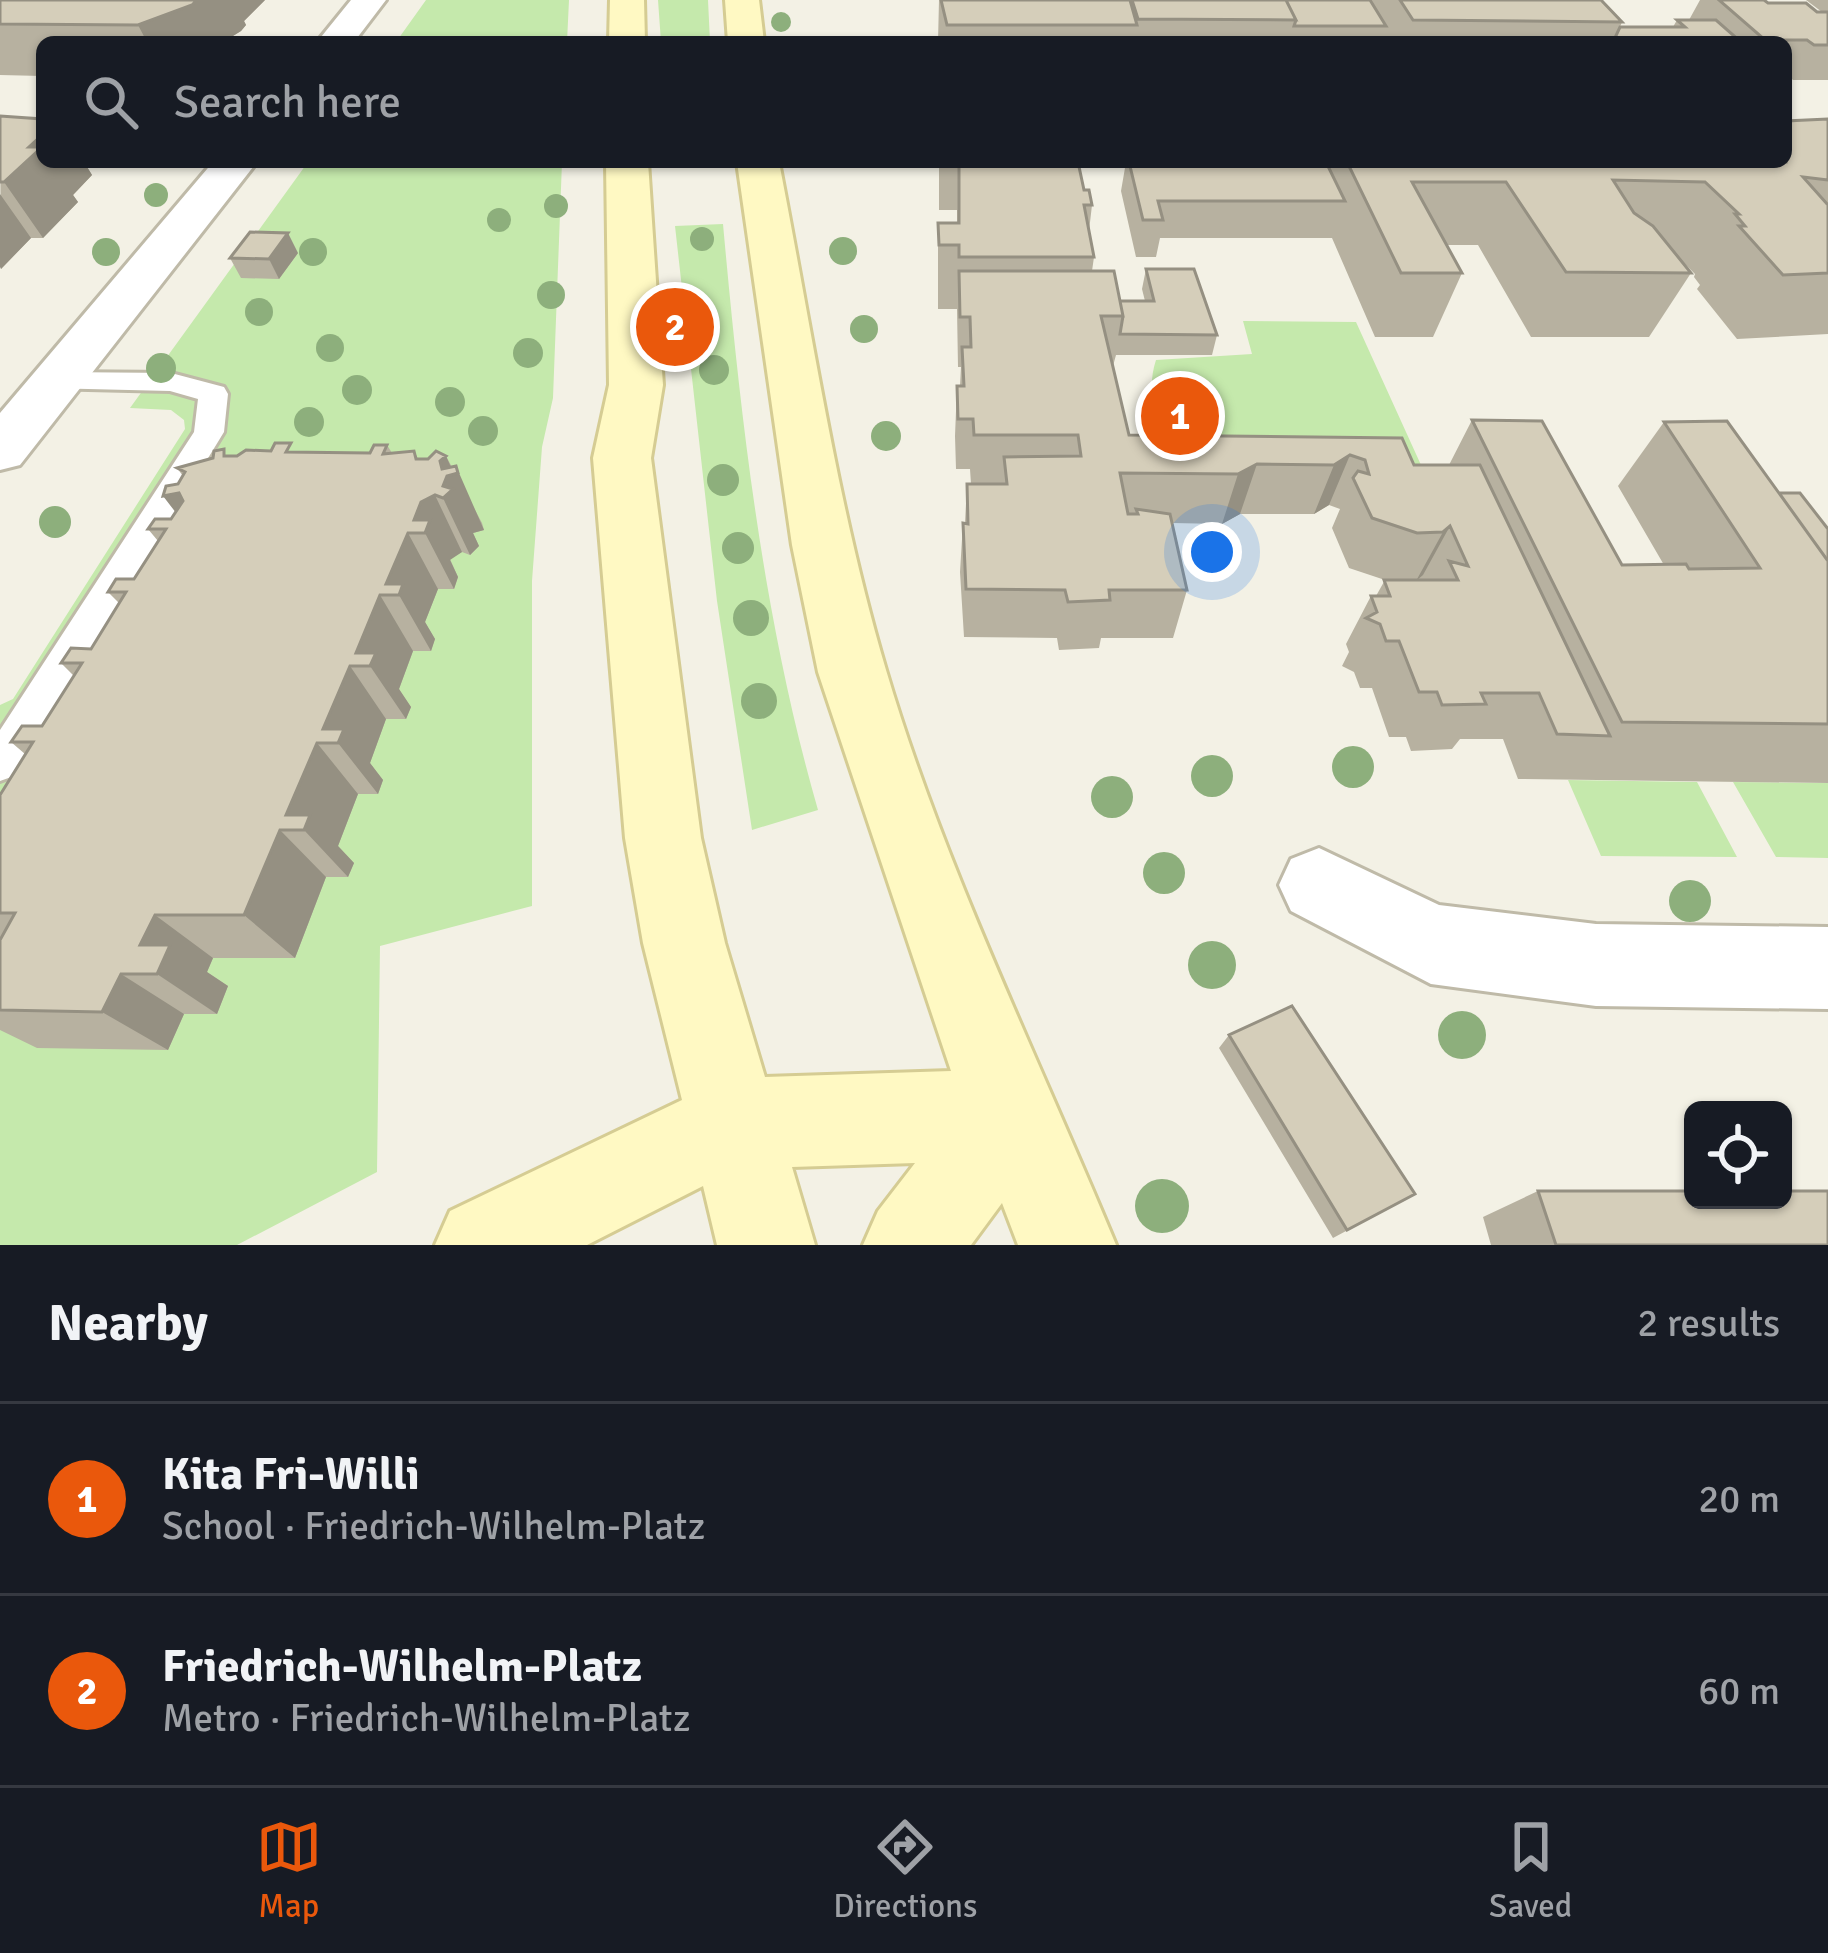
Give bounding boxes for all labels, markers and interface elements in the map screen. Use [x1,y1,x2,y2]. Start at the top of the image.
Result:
search box [36,36,1792,168]
icon: search [78,69,144,135]
text: Search here [174,75,401,130]
pin: 2 [636,282,714,372]
pin: 1 [1141,371,1219,461]
your location [1182,522,1242,582]
map controls [1684,1101,1792,1209]
button: locate [1684,1101,1792,1209]
text: Nearby [48,1292,208,1355]
text: 2 results [1637,1299,1780,1347]
text: Kita Fri-Willi [162,1447,420,1502]
text: 1 [76,1475,98,1523]
text: 20 m [1698,1475,1780,1523]
text: School · Friedrich-Wilhelm-Platz [162,1502,705,1550]
text: Friedrich-Wilhelm-Platz [162,1639,642,1694]
text: 2 [76,1667,98,1715]
text: 60 m [1698,1667,1780,1715]
text: Metro · Friedrich-Wilhelm-Platz [162,1694,690,1742]
tab: Map [256,1814,322,1927]
tab: Directions [833,1814,978,1927]
tab: Saved [1489,1814,1572,1927]

